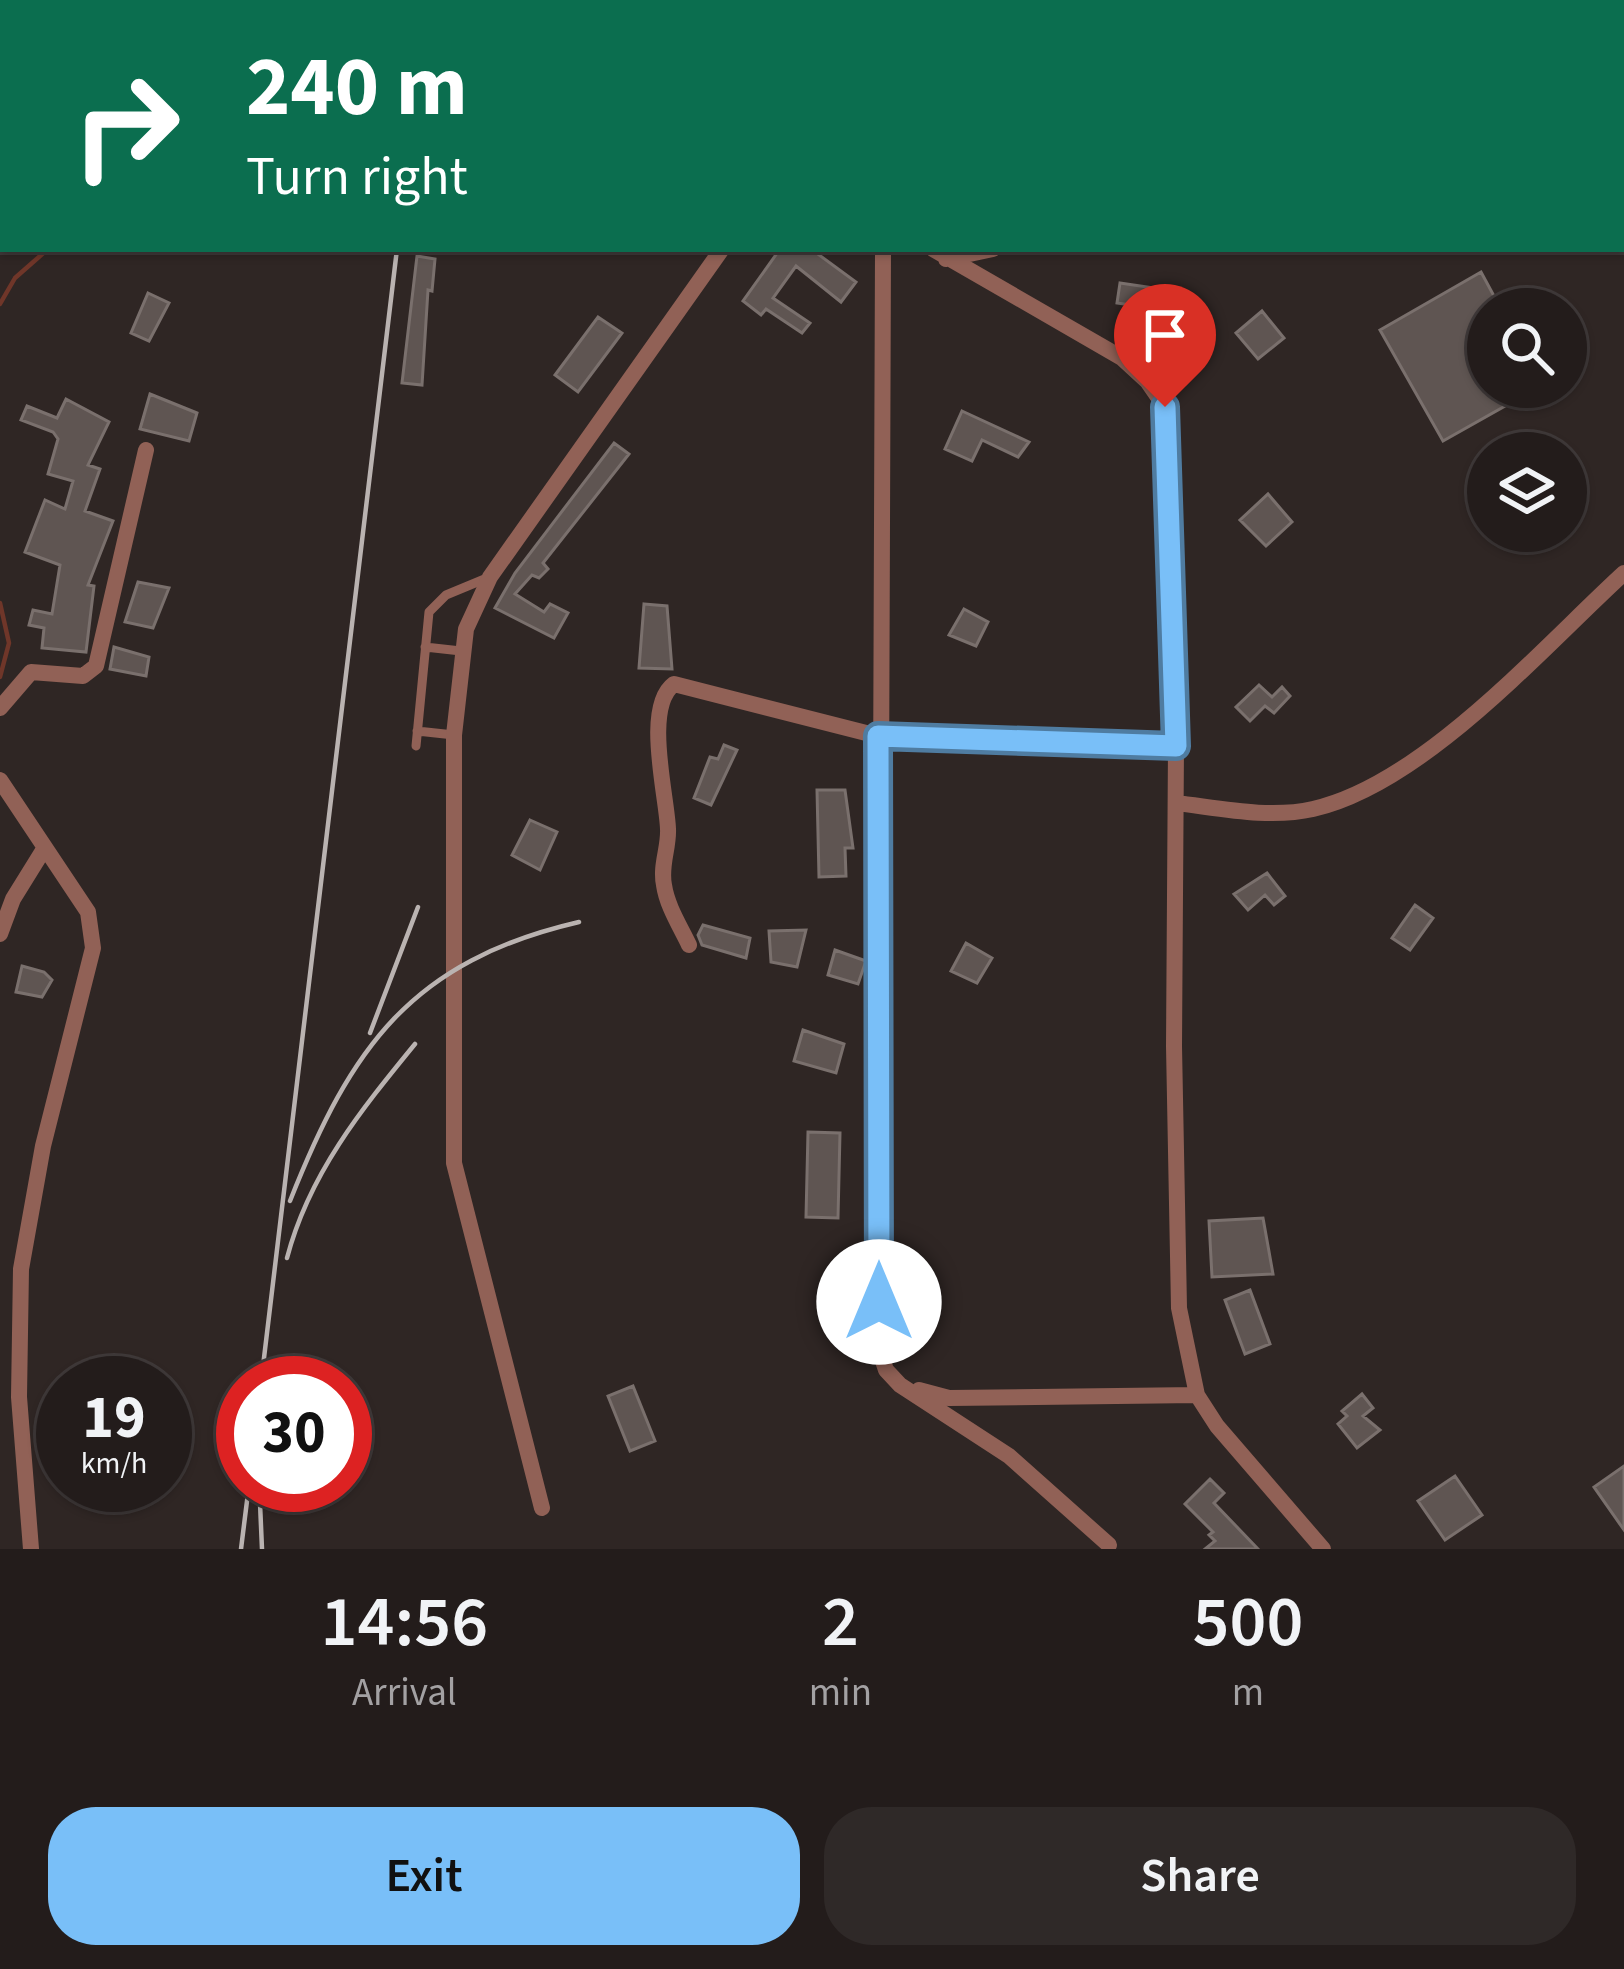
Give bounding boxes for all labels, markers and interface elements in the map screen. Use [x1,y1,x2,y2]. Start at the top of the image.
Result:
text: 240 m [246,28,468,148]
icon: right [48,48,204,204]
text: Turn right [246,139,468,216]
pin [1114,284,1216,407]
map controls [1467,288,1587,552]
button: search [1467,288,1587,408]
icon: arrive [1132,302,1198,368]
button: layers [1467,432,1587,552]
position arrow [816,1239,942,1365]
speed limit sign: 30 [216,1356,372,1512]
text: 19 [82,1376,146,1461]
text: km/h [81,1442,147,1485]
text: 14:56 [321,1571,488,1674]
text: 2 [822,1571,859,1674]
text: 500 [1193,1571,1303,1674]
text: Arrival [352,1665,457,1721]
text: min [809,1665,872,1721]
text: m [1232,1665,1264,1721]
button: Exit [48,1807,800,1945]
button: Share [824,1807,1576,1945]

